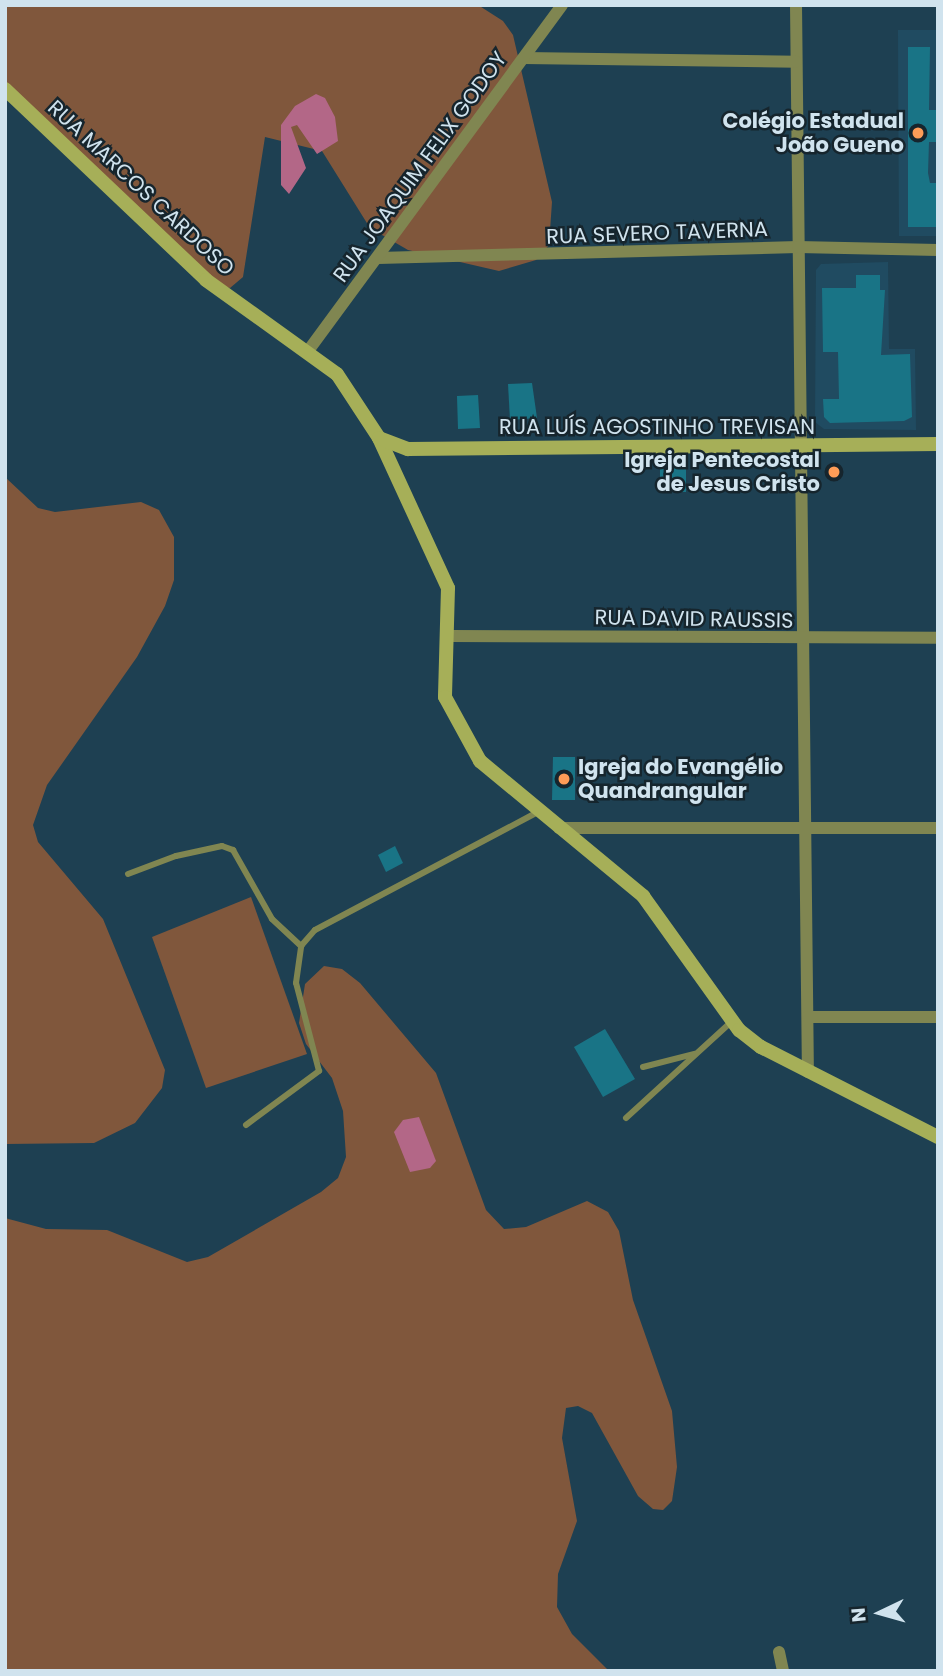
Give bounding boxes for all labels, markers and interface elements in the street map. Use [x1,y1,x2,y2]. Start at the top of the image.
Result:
street label: RUA JOAQUIM FELIX GODOY [328,47,512,287]
street label: RUA MARCOS CARDOSO [43,95,239,281]
place label: Colégio Estadual João Gueno [722,108,904,158]
marker: Colégio Estadual João Gueno [910,125,926,141]
street label: RUA SEVERO TAVERNA [546,217,768,249]
street label: RUA LUÍS AGOSTINHO TREVISAN [499,414,815,440]
place label: Igreja Pentecostal de Jesus Cristo [624,447,820,497]
marker: Igreja Pentecostal de Jesus Cristo [826,464,842,480]
street label: RUA DAVID RAUSSIS [594,605,794,633]
place label: Igreja do Evangélio Quandrangular [578,754,783,804]
marker: Igreja do Evangélio Quandrangular [556,771,572,787]
north arrow [845,1578,915,1648]
text: N [845,1607,873,1623]

